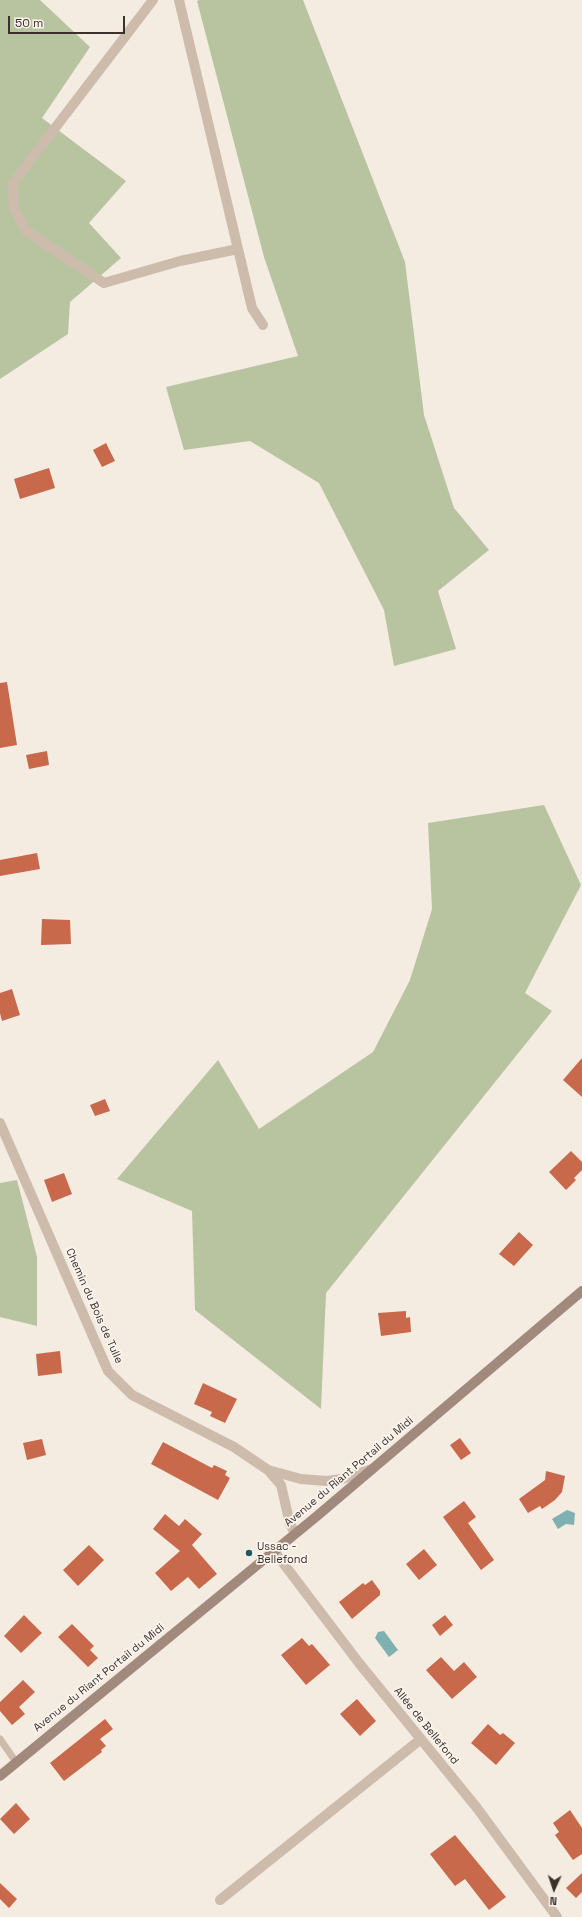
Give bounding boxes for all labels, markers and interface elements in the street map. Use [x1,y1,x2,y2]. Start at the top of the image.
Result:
scale bar [10,8,127,34]
text: 50 m [15,15,43,31]
street label: Chemin du Bois de Tulle [63,1246,125,1366]
street label: Avenue du Riant Portail du Midi [282,1414,416,1530]
place label: Ussac - Bellefond [257,1540,308,1566]
marker: Ussac - Bellefond [244,1548,254,1558]
street label: Avenue du Riant Portail du Midi [31,1621,167,1735]
street label: Allée de Bellefond [391,1685,461,1767]
north arrow [534,1869,574,1909]
text: N [549,1894,557,1908]

